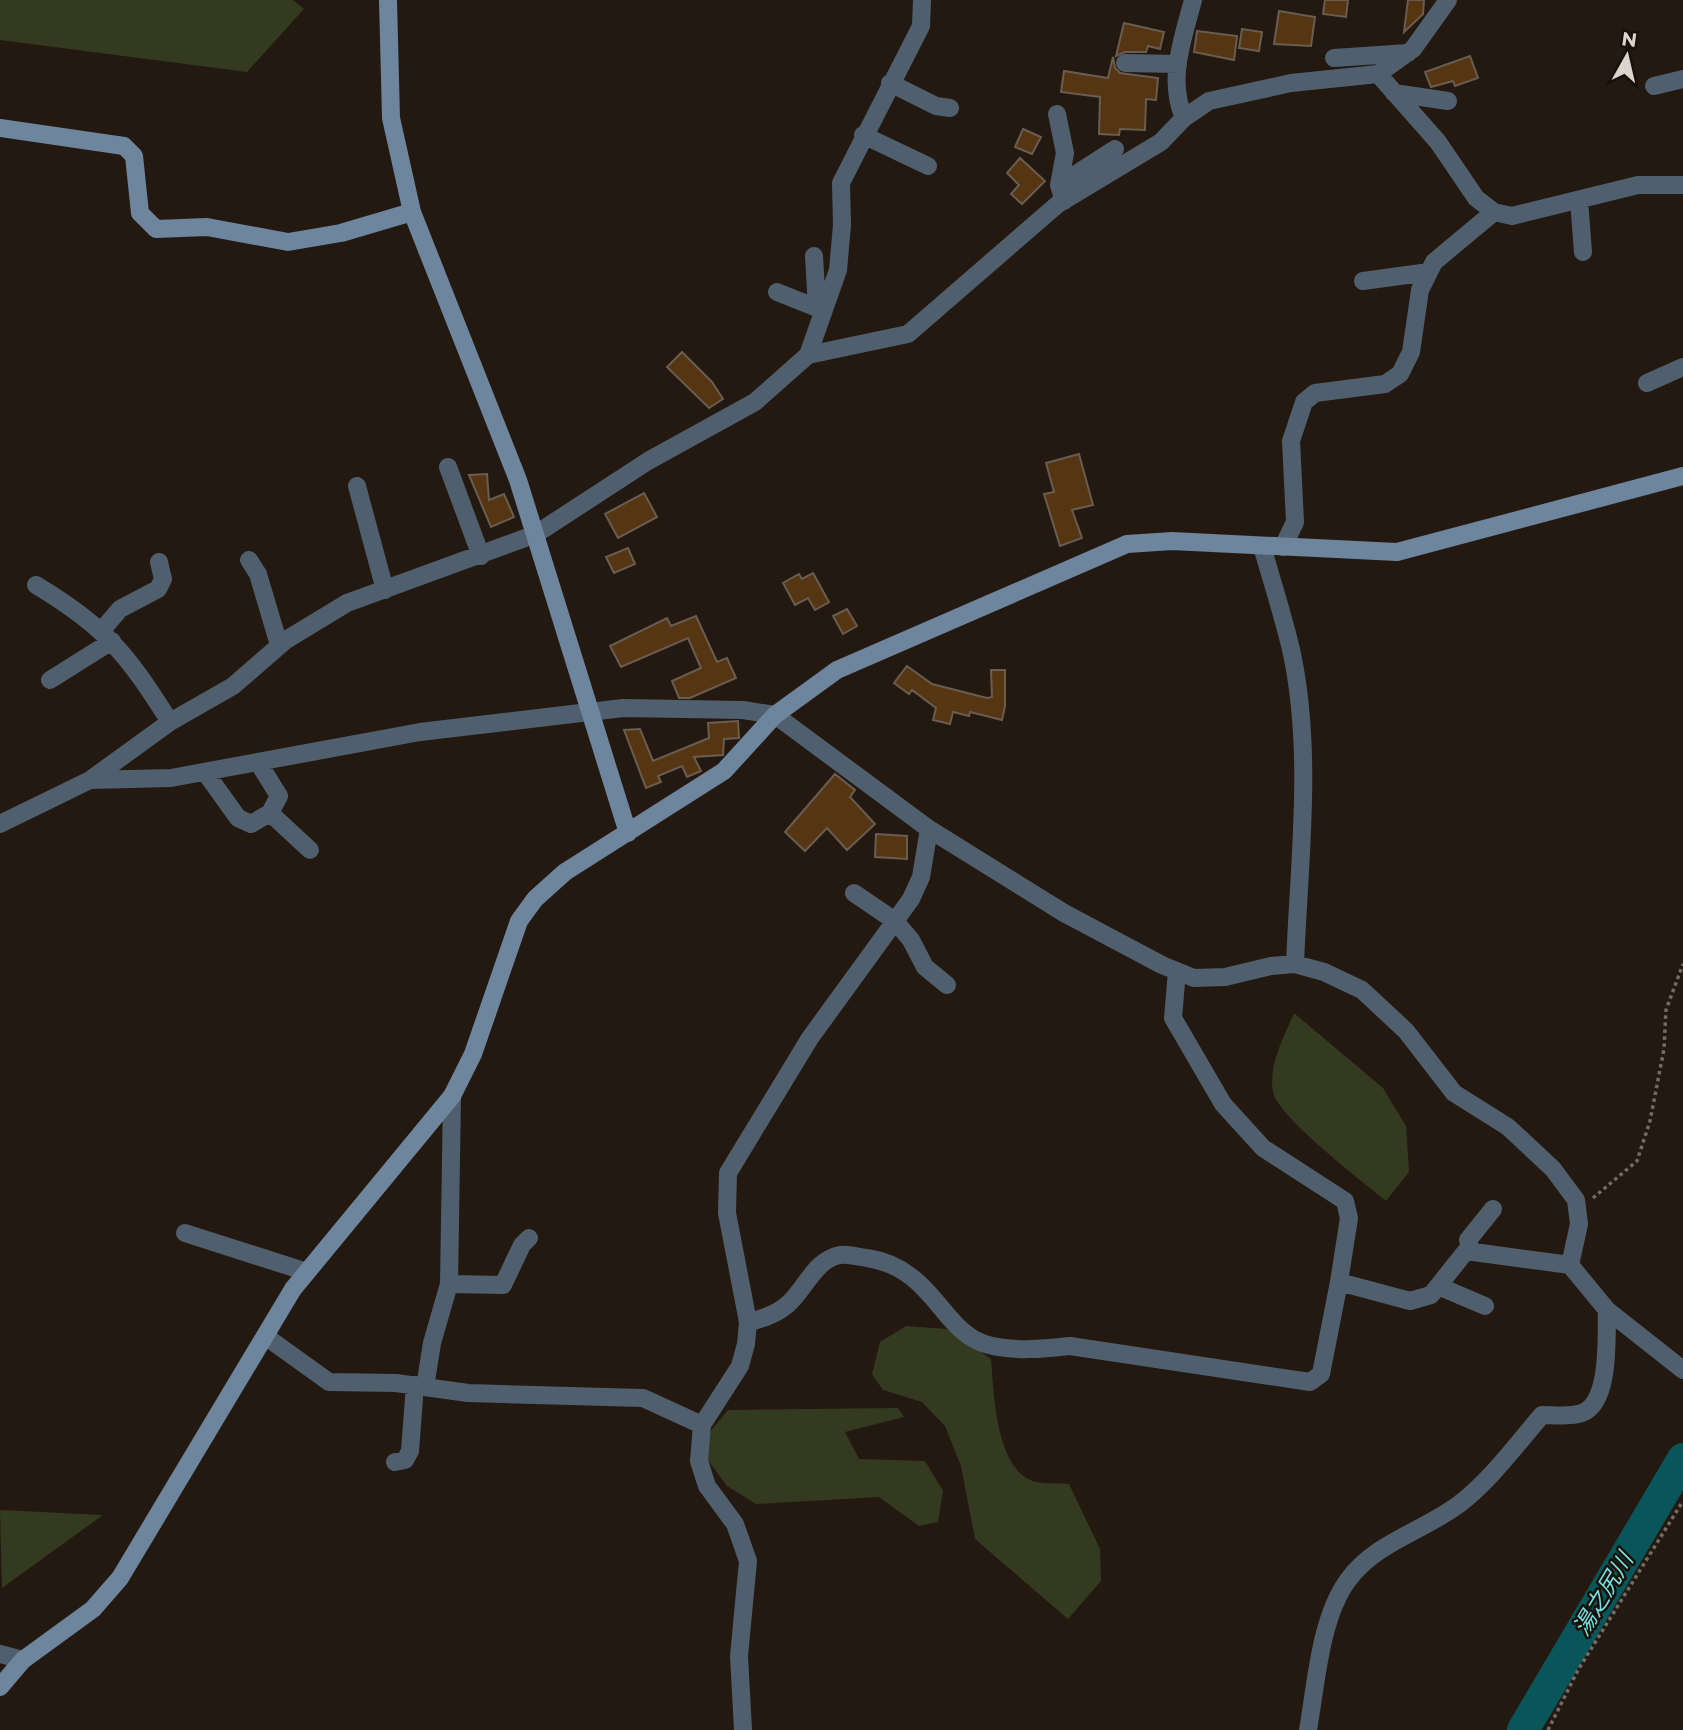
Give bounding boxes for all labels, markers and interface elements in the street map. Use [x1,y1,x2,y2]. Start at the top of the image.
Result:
north arrow [1592,21,1662,91]
text: N [1620,27,1639,52]
water label: 湯之尻川 [1567,1545,1640,1641]

